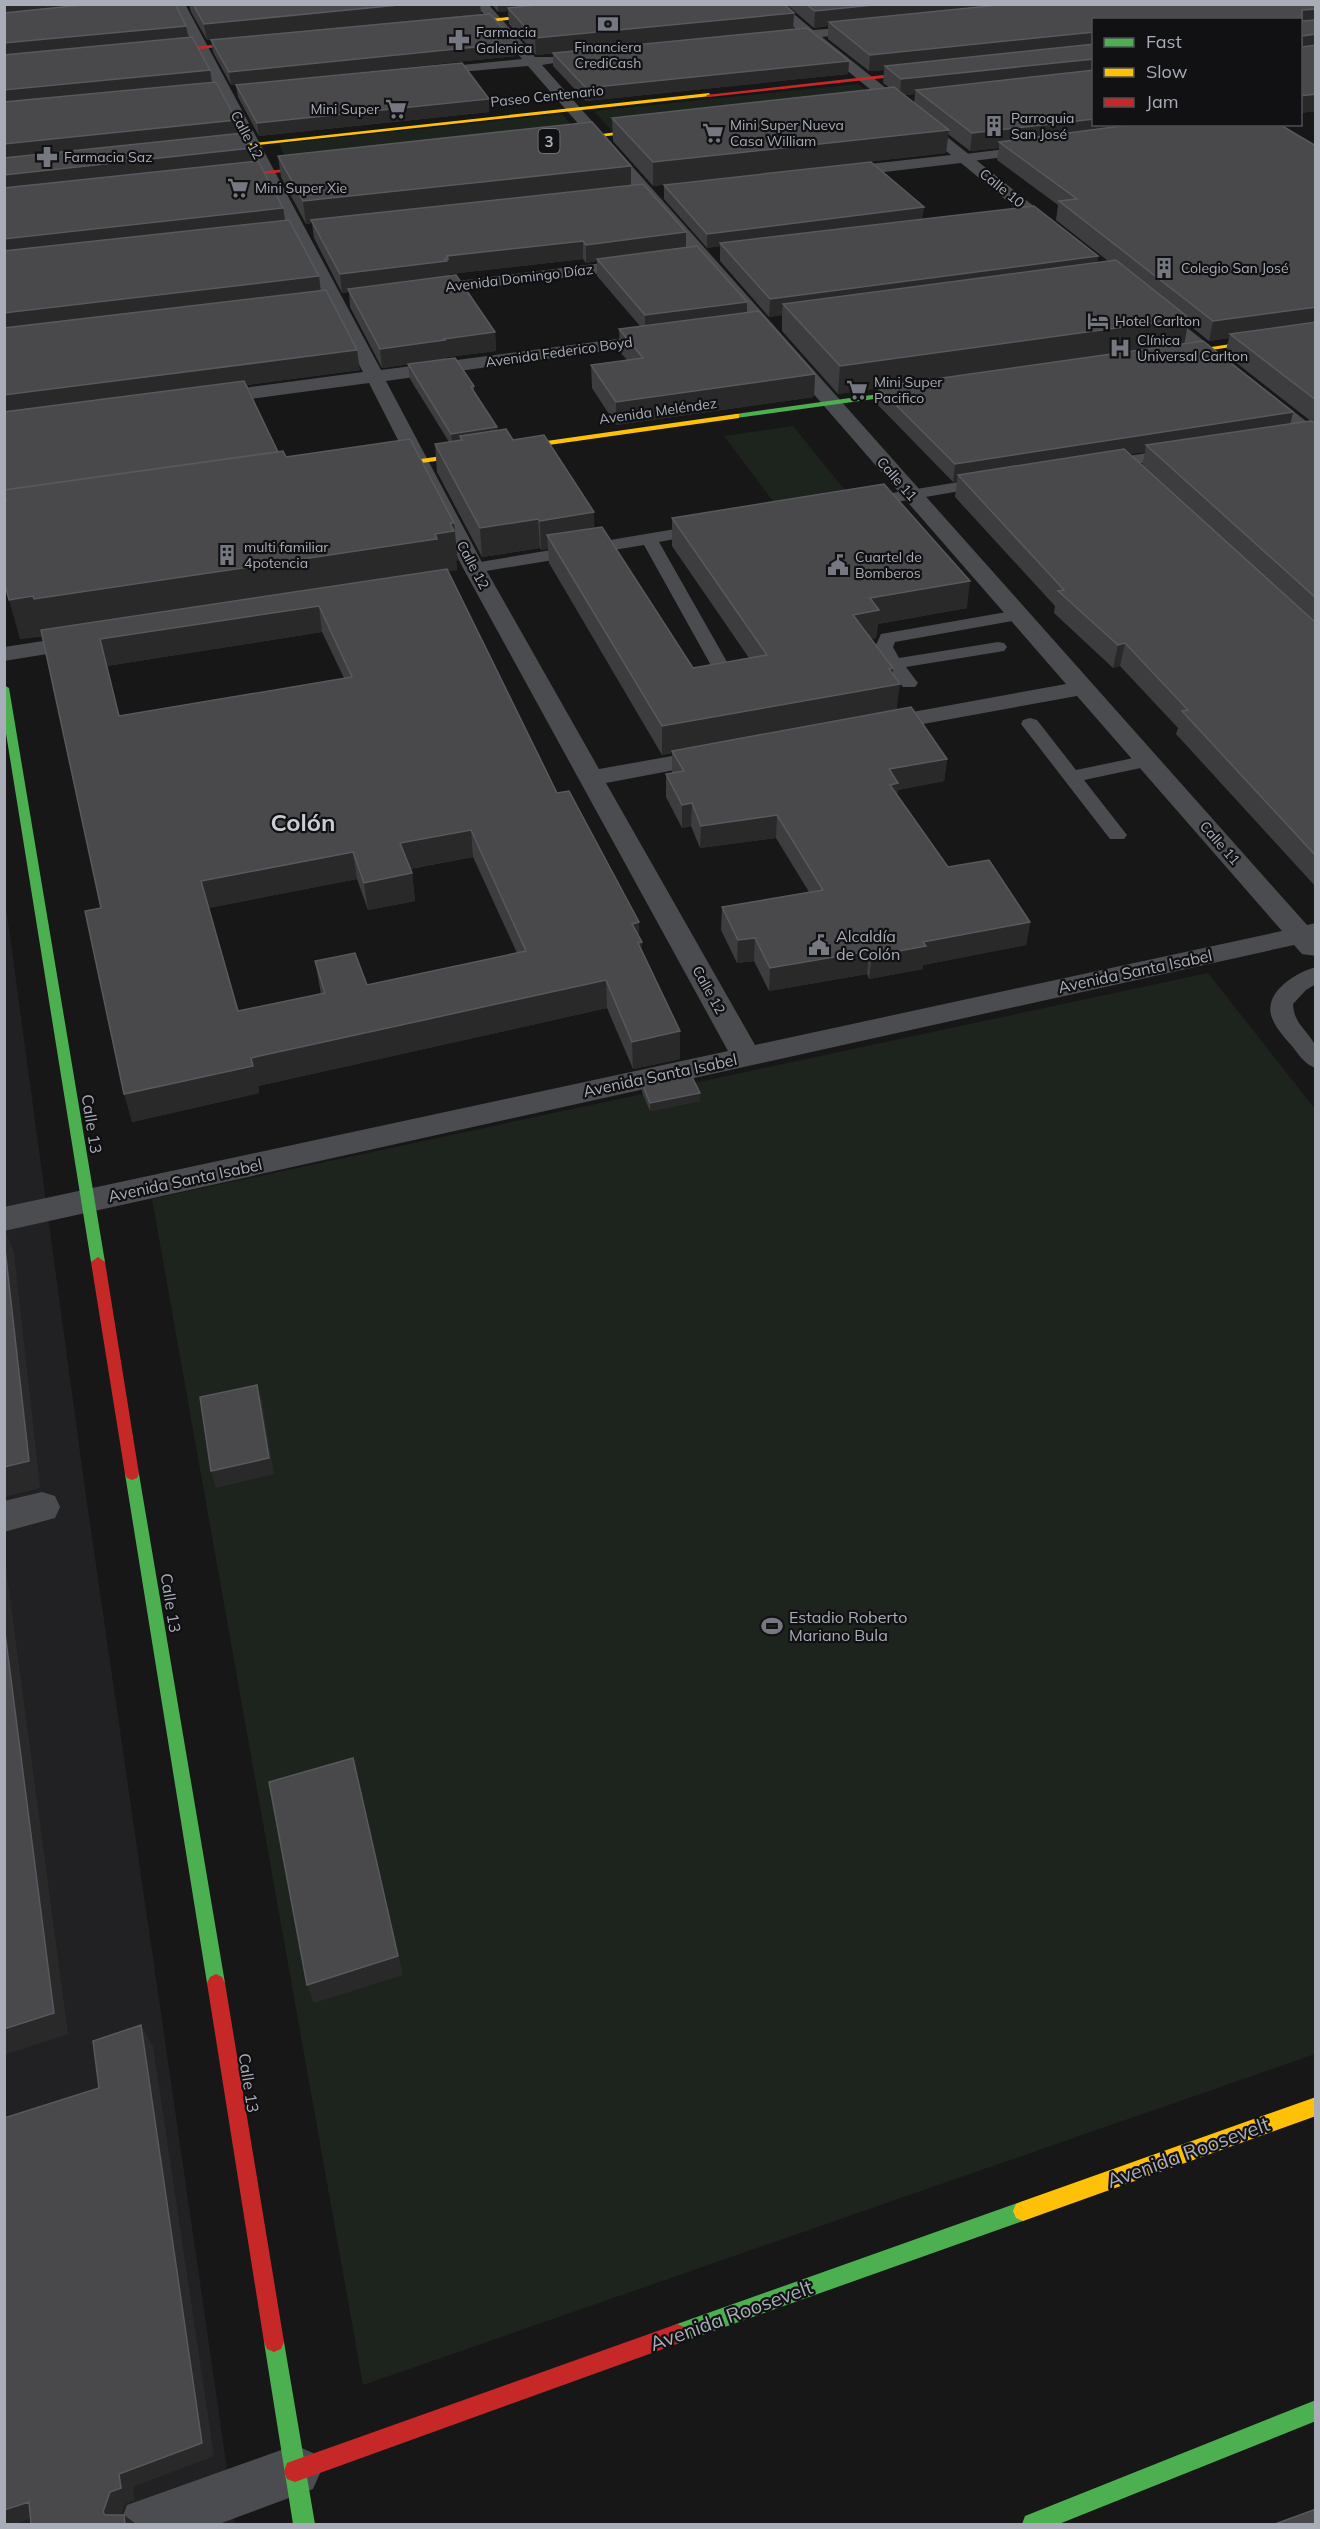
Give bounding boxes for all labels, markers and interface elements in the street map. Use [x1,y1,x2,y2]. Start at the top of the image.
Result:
bank icon: Financiera CrediCash [596,12,620,36]
legend [1092,18,1302,126]
place label: Farmacia Galenica [476,23,536,57]
pharmacy icon: Farmacia Galenica [447,28,471,52]
text: Fast [1146,30,1182,53]
place label: Financiera CrediCash [574,38,642,72]
text: Slow [1146,60,1188,83]
street label: Paseo Centenario [489,81,605,111]
text: Jam [1146,90,1179,113]
supermarket icon: Mini Super [384,97,408,121]
place label: Mini Super [311,100,380,118]
street label: Calle 12 [227,108,267,162]
place label: Parroquia San José [1011,109,1074,143]
building icon: Parroquia San José [982,114,1006,138]
place label: Mini Super Nueva Casa William [730,116,844,150]
supermarket icon: Mini Super Nueva Casa William [701,121,725,145]
road number: 3 [538,129,560,153]
pharmacy icon: Farmacia Saz [35,145,59,169]
place label: Farmacia Saz [64,148,152,166]
street label: Calle 10 [976,164,1028,212]
supermarket icon: Mini Super Xie [226,176,250,200]
place label: Mini Super Xie [255,179,347,197]
building icon: Colegio San José [1152,256,1176,280]
place label: Colegio San José [1181,259,1289,277]
street label: Avenida Domingo Díaz [444,260,594,296]
hotel icon: Hotel Carlton [1086,309,1110,333]
place label: Hotel Carlton [1115,312,1200,330]
place label: Clínica Universal Carlton [1137,331,1248,365]
street label: Avenida Federico Boyd [484,333,634,371]
hospital icon: Clínica Universal Carlton [1108,336,1132,360]
place label: Mini Super Pacifico [874,373,943,407]
supermarket icon: Mini Super Pacifico [845,378,869,402]
street label: Avenida Meléndez [598,394,718,428]
street label: Calle 11 [873,453,921,505]
place label: multi familiar 4potencia [244,538,329,572]
street label: Calle 12 [453,538,493,592]
building icon: multi familiar 4potencia [215,543,239,567]
place label: Cuartel de Bomberos [855,548,922,582]
public building icon: Cuartel de Bomberos [826,553,850,577]
district label: Colón [271,807,335,837]
street label: Calle 11 [1196,817,1244,869]
place label: Alcaldía de Colón [836,926,900,964]
public building icon: Alcaldía de Colón [807,933,831,957]
street label: Avenida Santa Isabel [1056,945,1214,997]
street label: Calle 12 [688,963,730,1017]
street label: Avenida Santa Isabel [581,1049,739,1101]
street label: Calle 13 [77,1093,107,1155]
street label: Avenida Santa Isabel [106,1154,264,1206]
street label: Calle 13 [156,1572,186,1634]
place label: Estadio Roberto Mariano Bula [789,1607,907,1645]
sports icon: Estadio Roberto Mariano Bula [760,1614,784,1638]
street label: Calle 13 [234,2052,264,2114]
street label: Avenida Roosevelt [1103,2111,1273,2193]
street label: Avenida Roosevelt [646,2274,816,2356]

